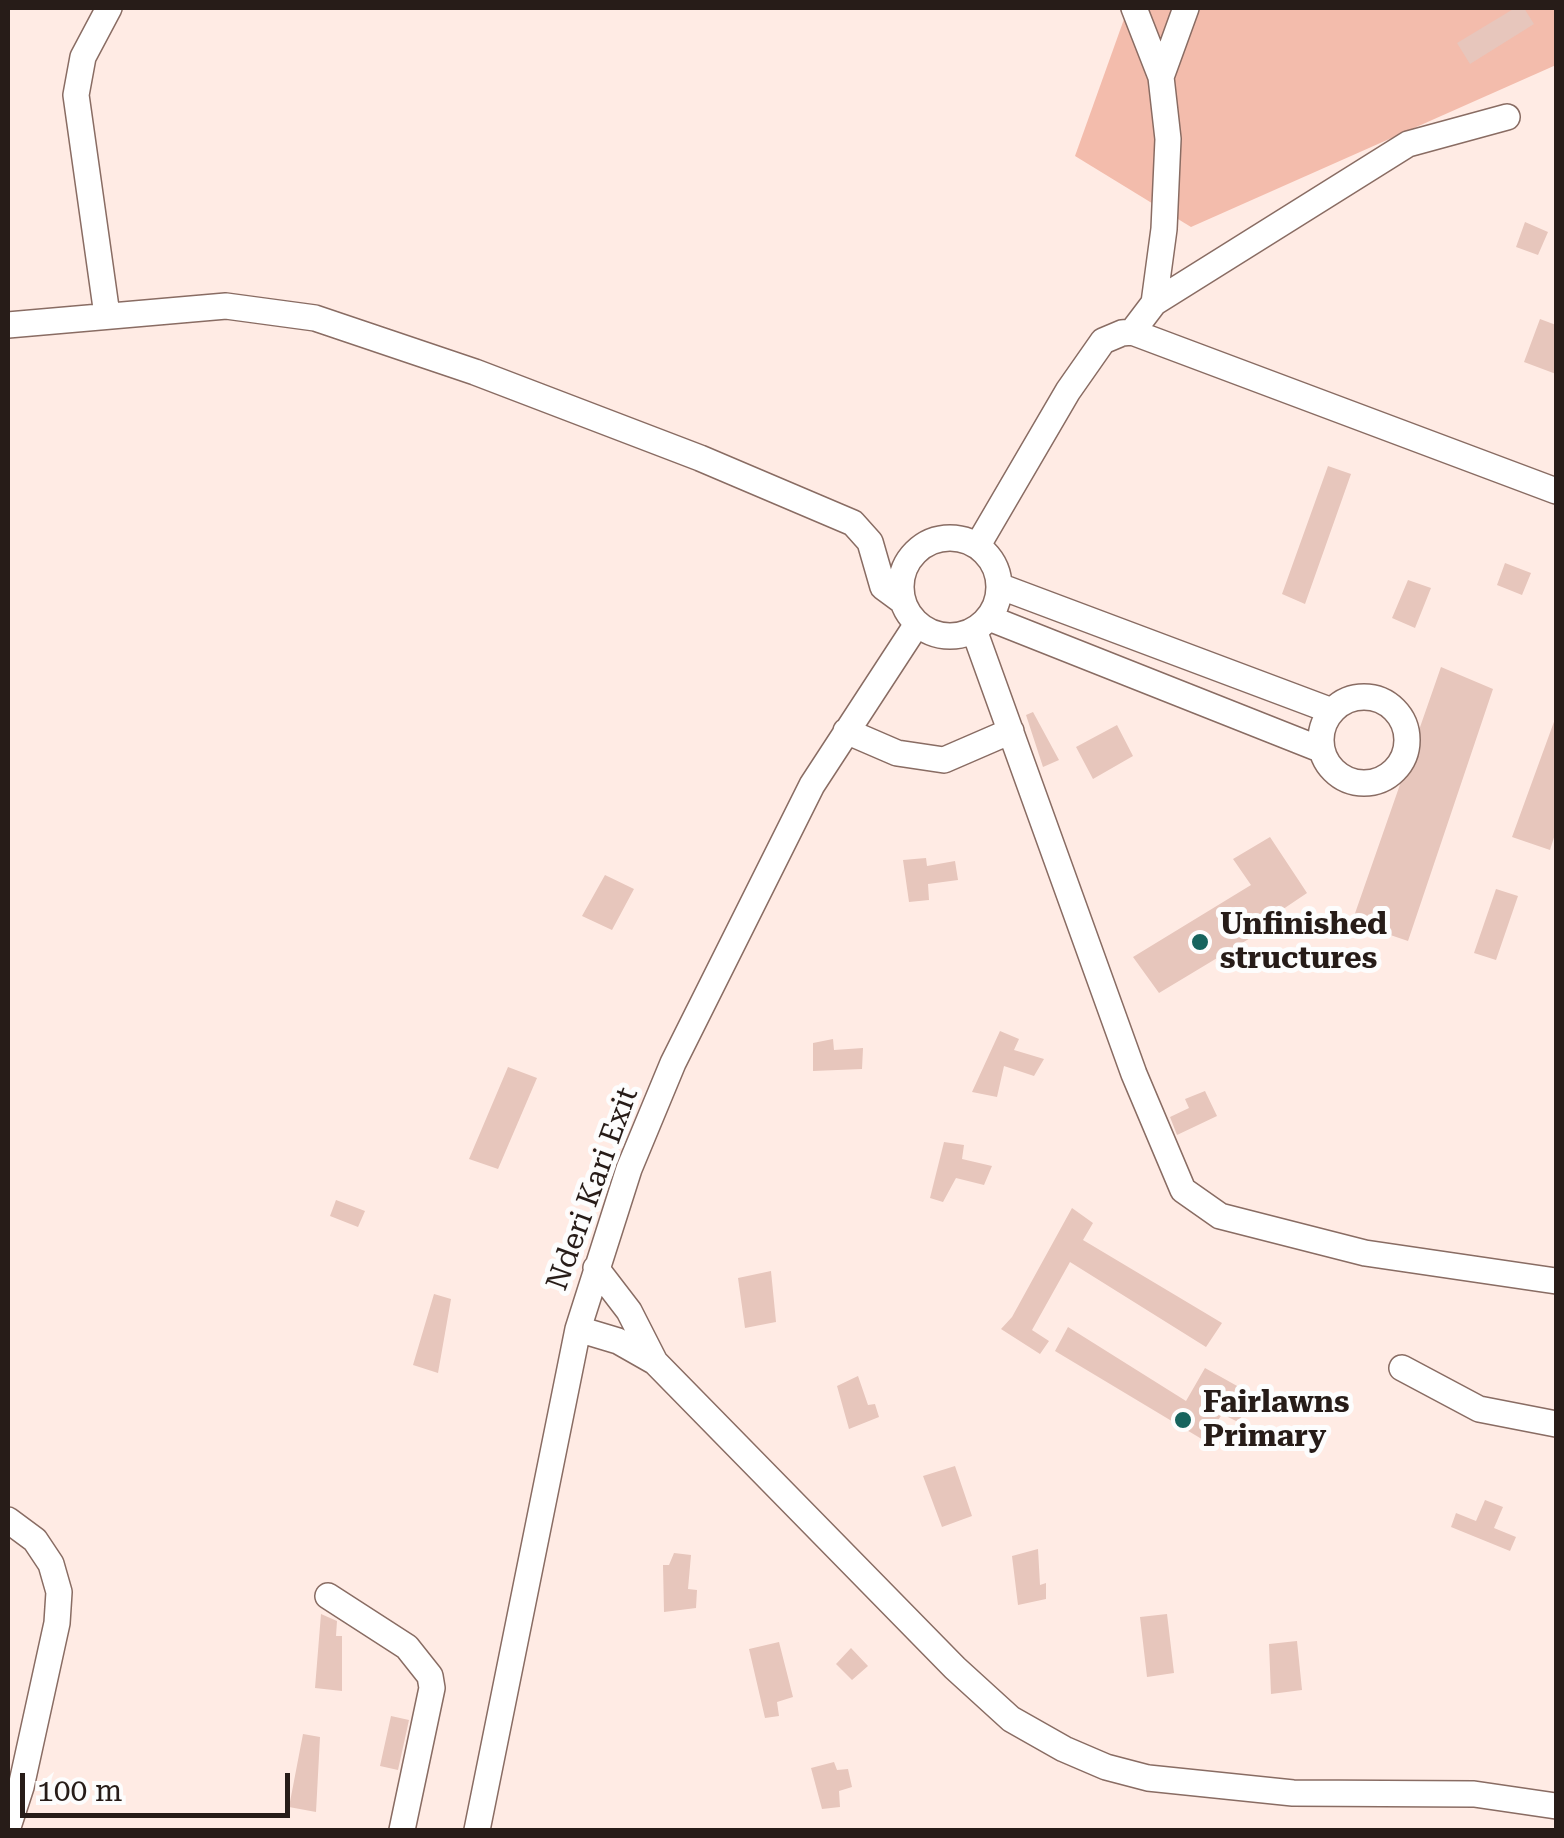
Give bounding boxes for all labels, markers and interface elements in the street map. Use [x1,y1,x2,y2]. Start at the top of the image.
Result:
place label: Unfinished structures [1220,907,1387,978]
marker: Unfinished structures [1189,931,1211,953]
street label: Nderi Kari Exit [540,1083,646,1295]
place label: Fairlawns Primary [1203,1385,1349,1456]
marker: Fairlawns Primary [1172,1409,1194,1431]
scale bar [25,1753,295,1815]
text: 100 m [37,1773,122,1808]

